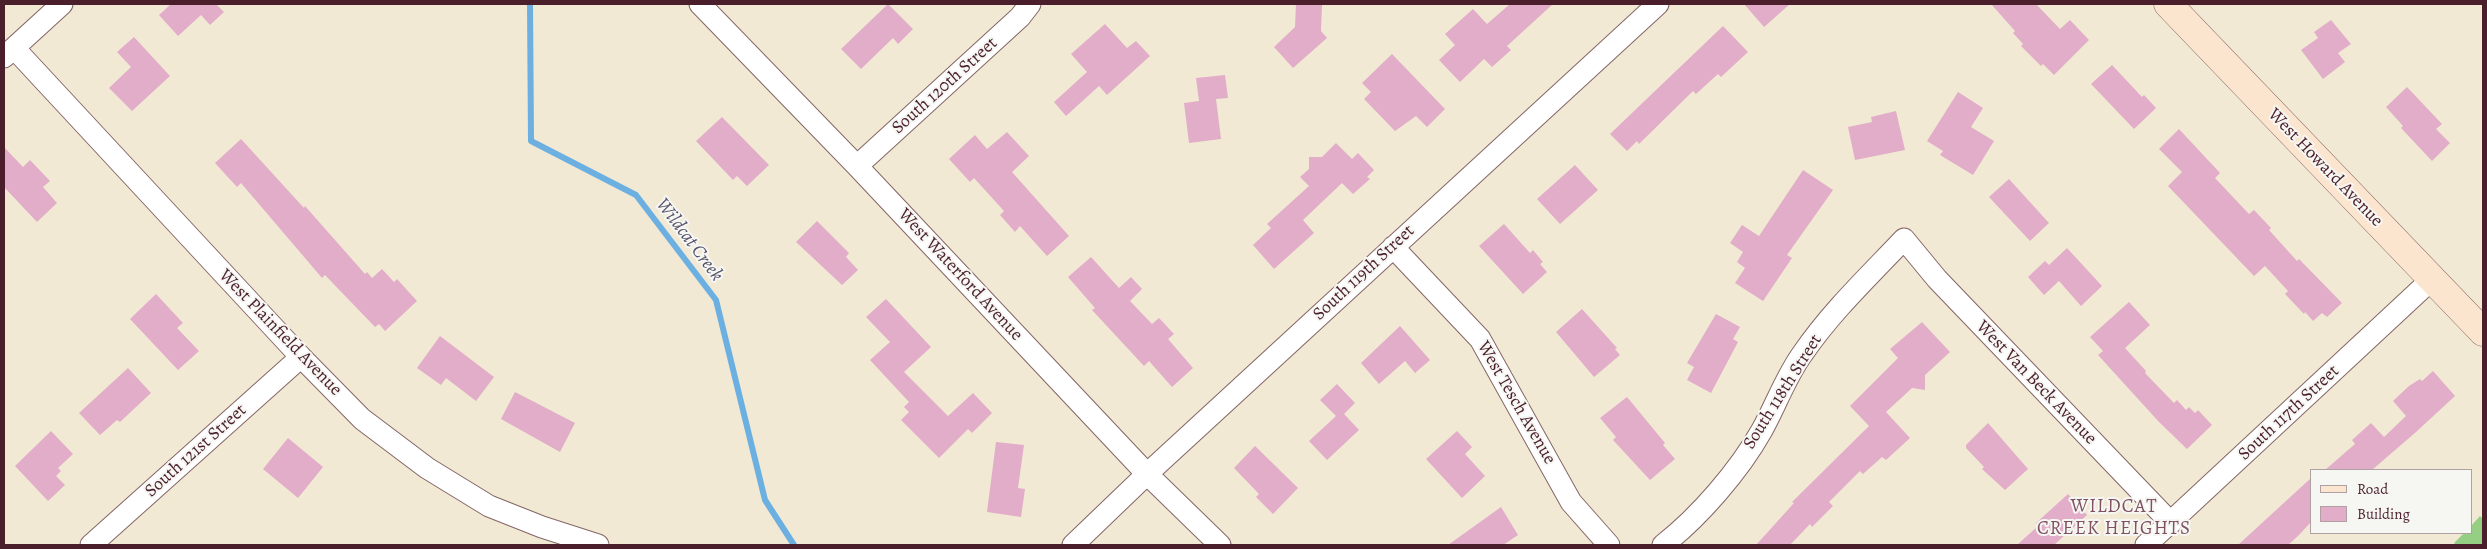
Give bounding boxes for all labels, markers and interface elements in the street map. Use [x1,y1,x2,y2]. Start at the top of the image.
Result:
street label: South 120th Street [888,33,1002,139]
street label: West Howard Avenue [2263,104,2387,232]
water label: Wildcat Creek [650,194,728,286]
street label: West Waterford Avenue [893,204,1027,346]
street label: South 119th Street [1309,220,1419,326]
street label: West Plainfield Avenue [214,265,346,401]
street label: West Van Beck Avenue [1971,317,2101,449]
street label: South 118th Street [1739,331,1827,453]
street label: West Tesch Avenue [1472,338,1560,468]
street label: South 117th Street [2234,361,2344,465]
street label: South 121st Street [141,400,251,502]
legend [2310,469,2472,534]
text: Road [2357,479,2388,499]
district label: WILDCAT CREEK HEIGHTS [2035,496,2193,540]
text: Building [2357,504,2410,524]

